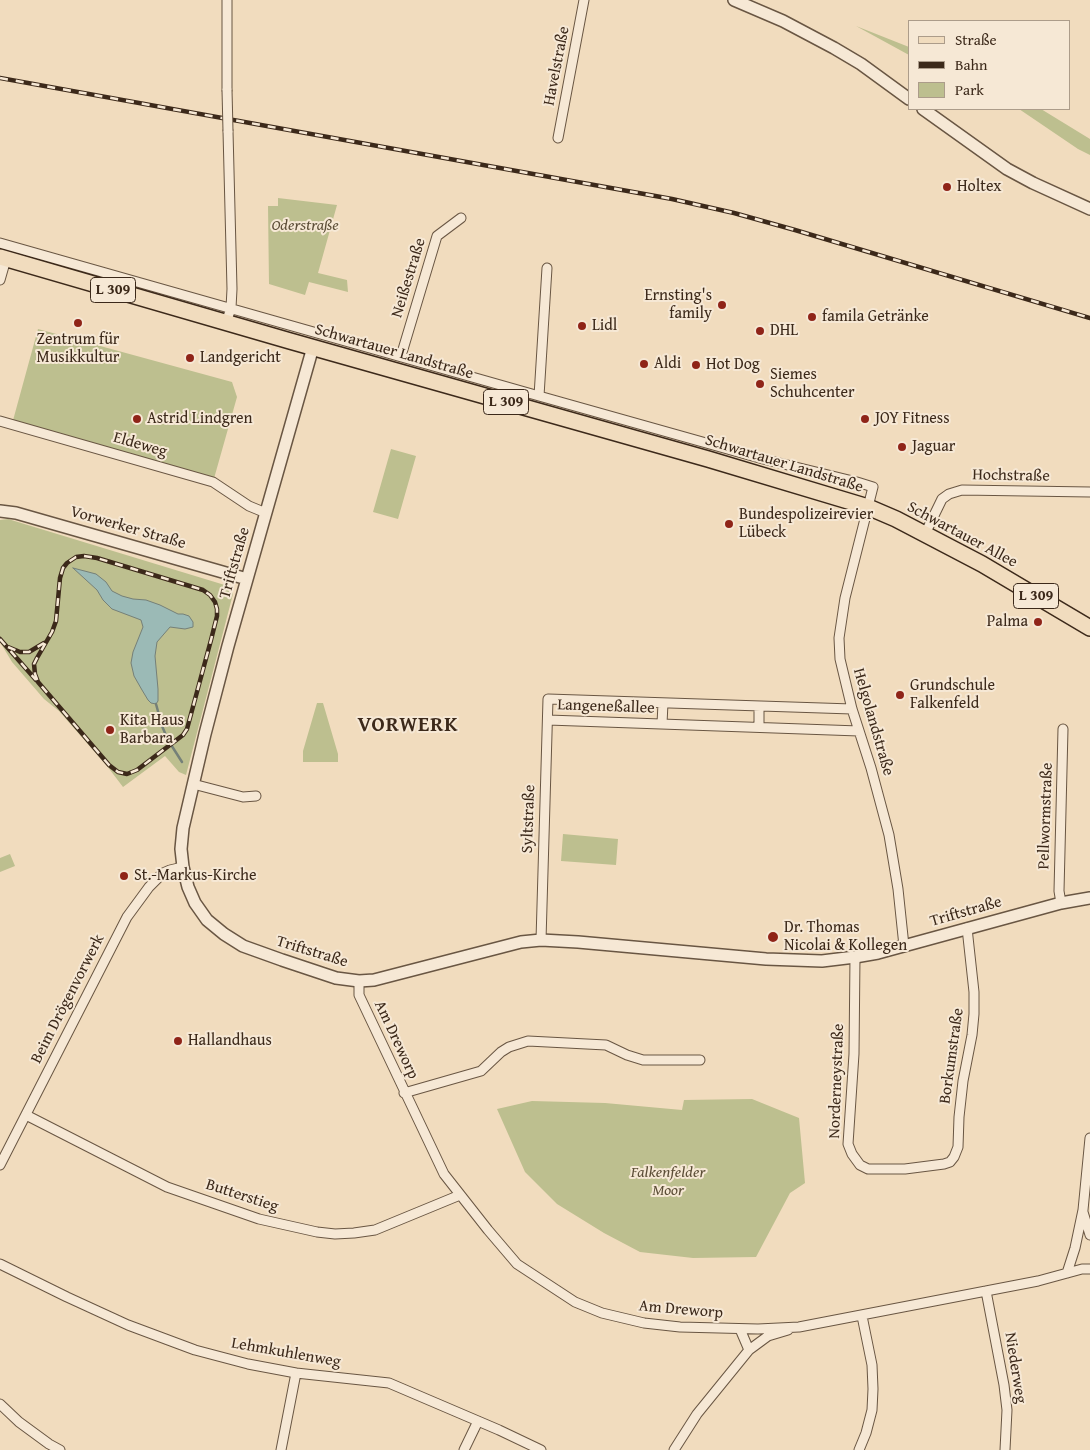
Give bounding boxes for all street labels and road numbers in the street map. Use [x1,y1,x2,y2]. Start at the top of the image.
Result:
street label: Havelstraße [540,25,574,107]
street label: Neißestraße [388,236,430,320]
road number: L 309 [90,278,136,302]
street label: Schwartauer Landstraße [312,320,476,384]
road number: L 309 [484,390,528,414]
street label: Eldeweg [111,428,169,462]
street label: Schwartauer Landstraße [703,431,865,497]
street label: Hochstraße [972,466,1050,486]
street label: Schwartauer Allee [904,498,1020,572]
street label: Vorwerker Straße [68,502,188,554]
street label: Triftstraße [216,525,254,601]
road number: L 309 [1014,584,1058,608]
street label: Helgolandstraße [848,666,898,778]
street label: Langeneßallee [557,696,655,718]
street label: Pellwormstraße [1035,762,1057,870]
street label: Syltstraße [518,784,540,854]
street label: Triftstraße [928,893,1004,931]
street label: Beim Drögenvorwerk [27,931,109,1067]
street label: Triftstraße [274,932,350,972]
street label: Am Dreworp [369,998,423,1082]
street label: Borkumstraße [936,1007,968,1105]
street label: Norderneystraße [825,1023,849,1139]
street label: Butterstieg [203,1175,281,1217]
street label: Am Dreworp [638,1297,724,1323]
street label: Niederweg [1000,1331,1030,1405]
street label: Lehmkuhlenweg [230,1334,342,1372]

